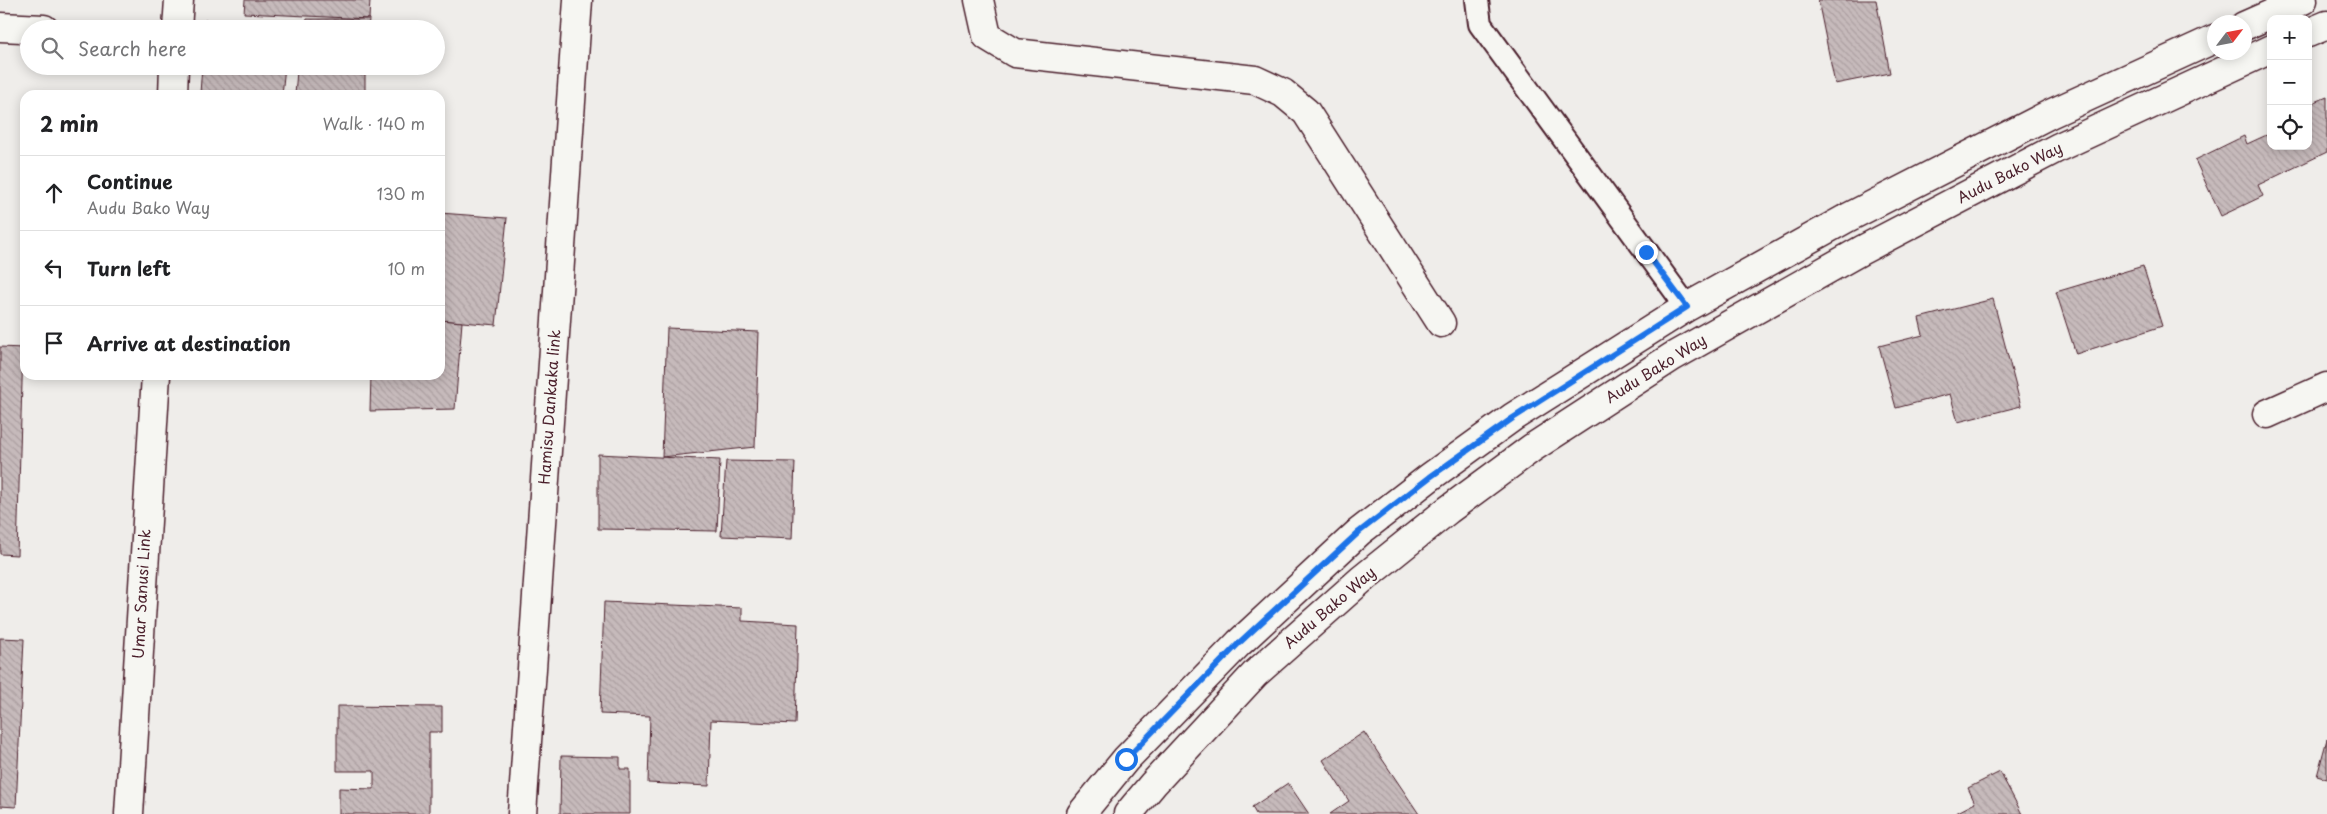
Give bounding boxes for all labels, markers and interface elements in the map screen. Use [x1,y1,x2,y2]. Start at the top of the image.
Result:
north arrow [2207,15,2252,60]
map controls [2267,15,2312,150]
button: + [2267,15,2312,60]
search box [20,20,445,75]
icon: search [38,34,66,62]
text: Search here [78,34,187,62]
button: − [2267,60,2312,105]
button: locate [2267,105,2312,150]
text: 2 min [40,107,99,139]
text: Walk · 140 m [323,111,425,135]
street label: Audu Bako Way [1953,135,2066,208]
text: Continue [87,167,173,195]
icon: ahead [40,179,68,207]
text: 130 m [377,181,425,205]
text: Audu Bako Way [87,195,210,219]
route end [1635,241,1658,264]
icon: left [40,254,68,282]
text: Turn left [87,254,171,282]
text: 10 m [388,256,425,280]
street label: Audu Bako Way [1600,327,1710,408]
icon: arrive [40,329,68,357]
text: Arrive at destination [87,329,291,357]
street label: Hamisu Dankaka link [532,329,565,485]
street label: Umar Sanusi Link [126,528,155,659]
street label: Audu Bako Way [1278,560,1380,653]
route start [1115,748,1138,771]

